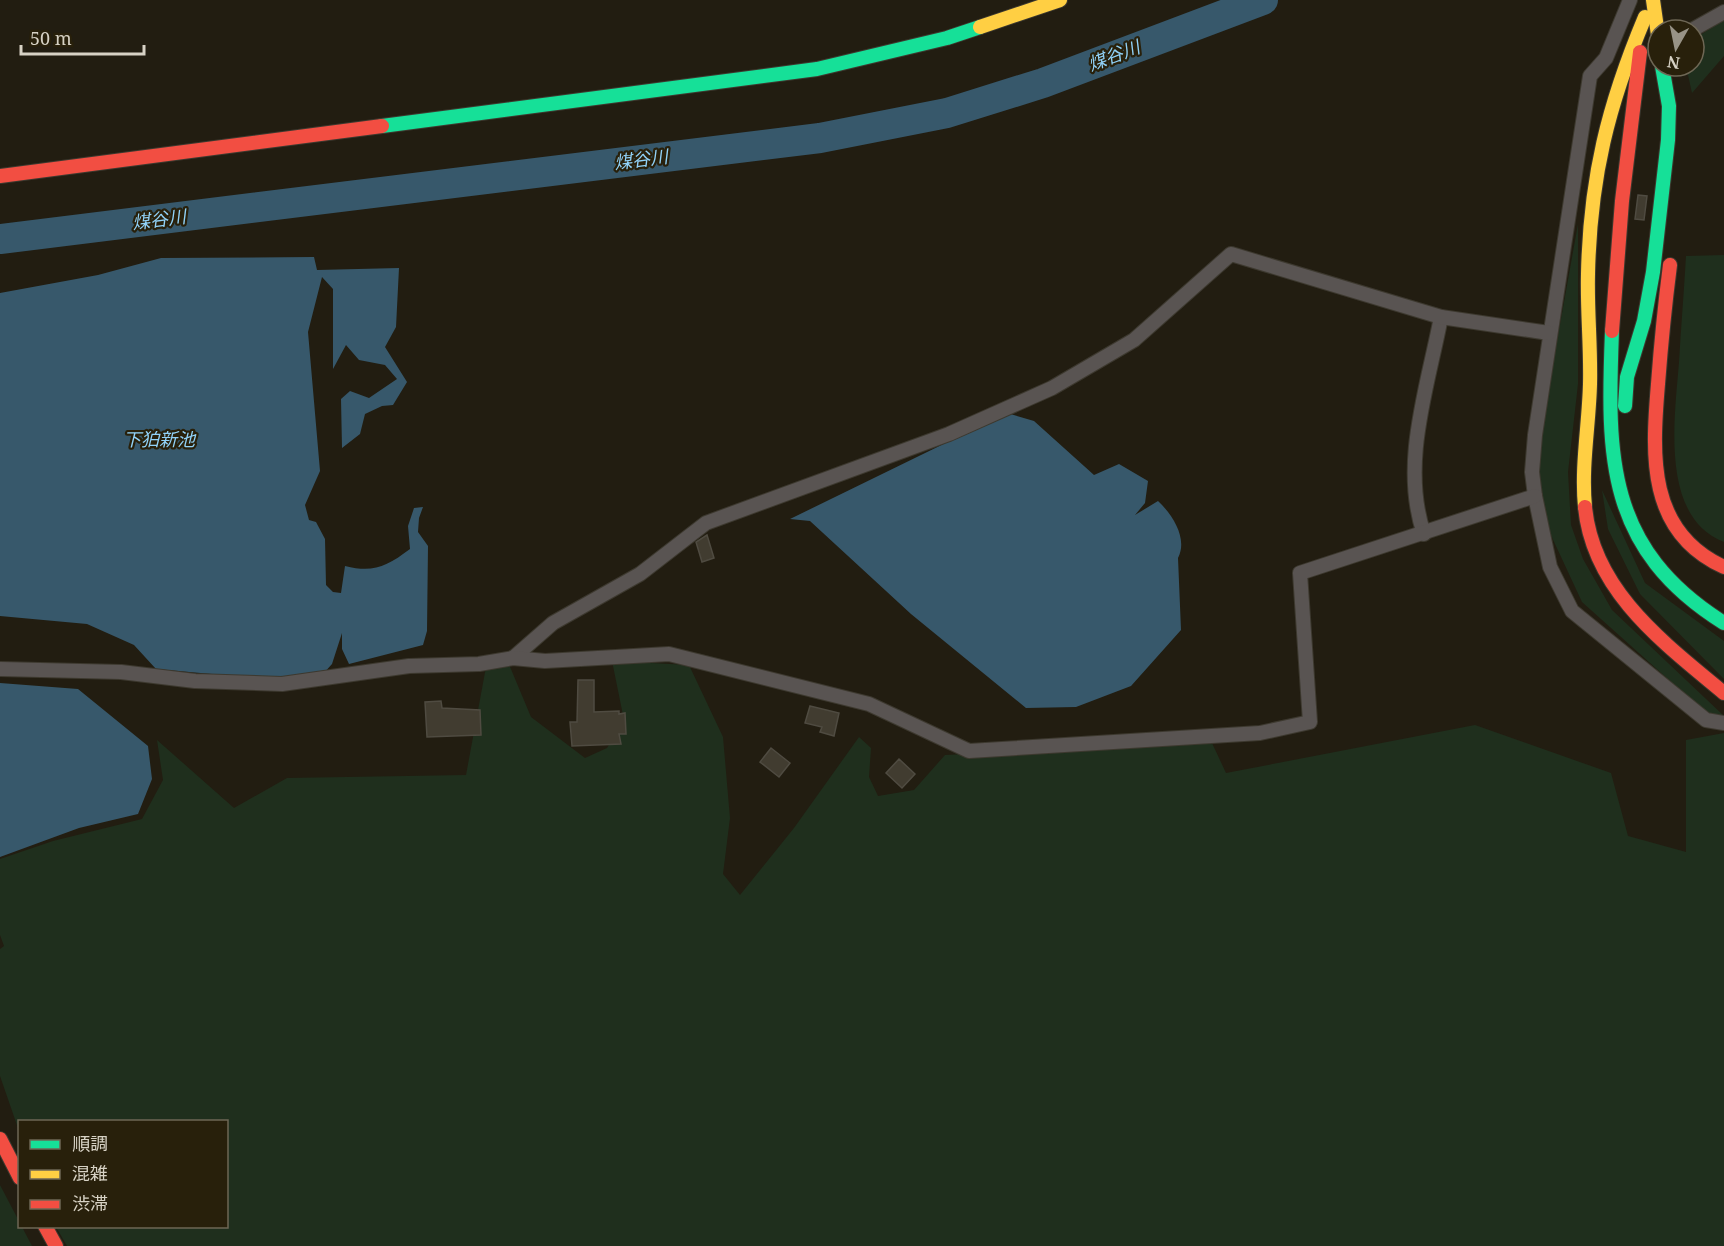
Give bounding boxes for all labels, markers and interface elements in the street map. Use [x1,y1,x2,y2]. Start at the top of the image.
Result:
scale bar [21,18,144,56]
north arrow [1646,18,1706,78]
text: 50 m [30,26,72,50]
water label: 煤谷川 [1084,33,1145,76]
text: N [1665,51,1682,75]
water label: 煤谷川 [613,144,671,174]
water label: 煤谷川 [131,204,189,234]
water label: 下狛新池 [123,427,197,451]
legend [18,1120,228,1228]
text: 順調 [72,1131,108,1155]
text: 混雑 [72,1161,108,1185]
text: 渋滞 [72,1191,108,1215]

